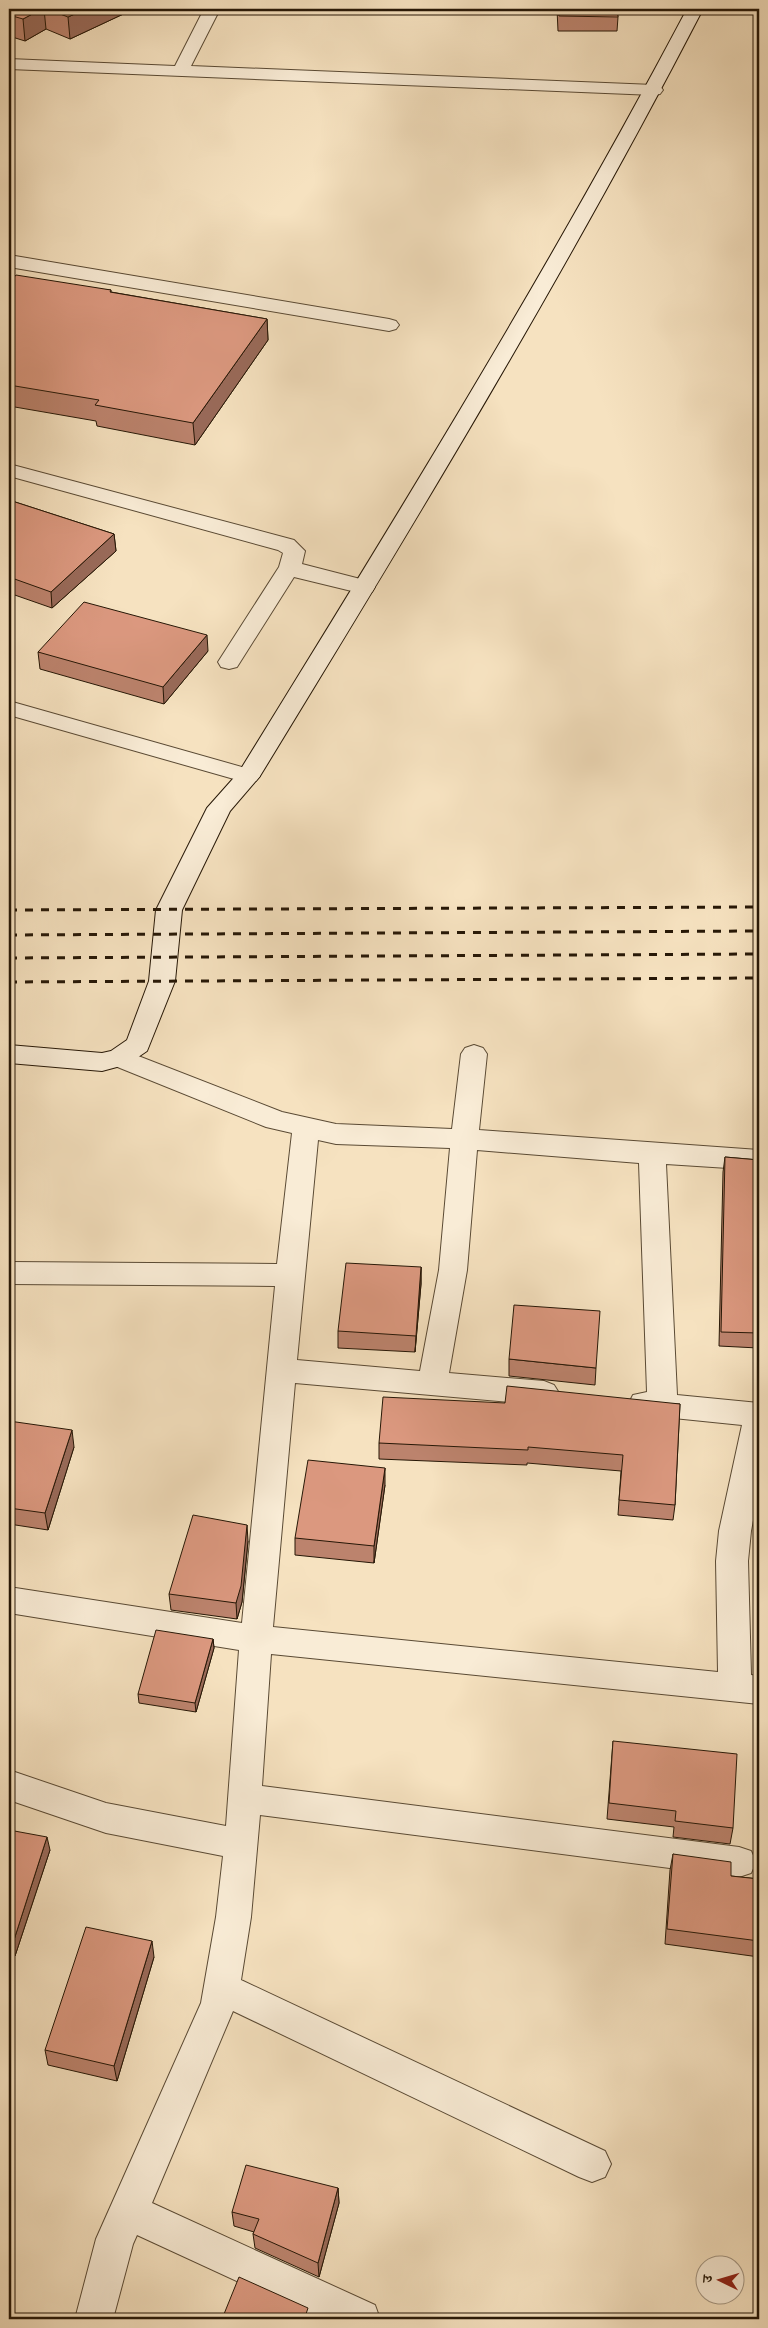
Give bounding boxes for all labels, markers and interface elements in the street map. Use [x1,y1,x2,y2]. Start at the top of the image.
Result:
north arrow [696,2256,746,2306]
text: उ [697,2274,717,2284]

